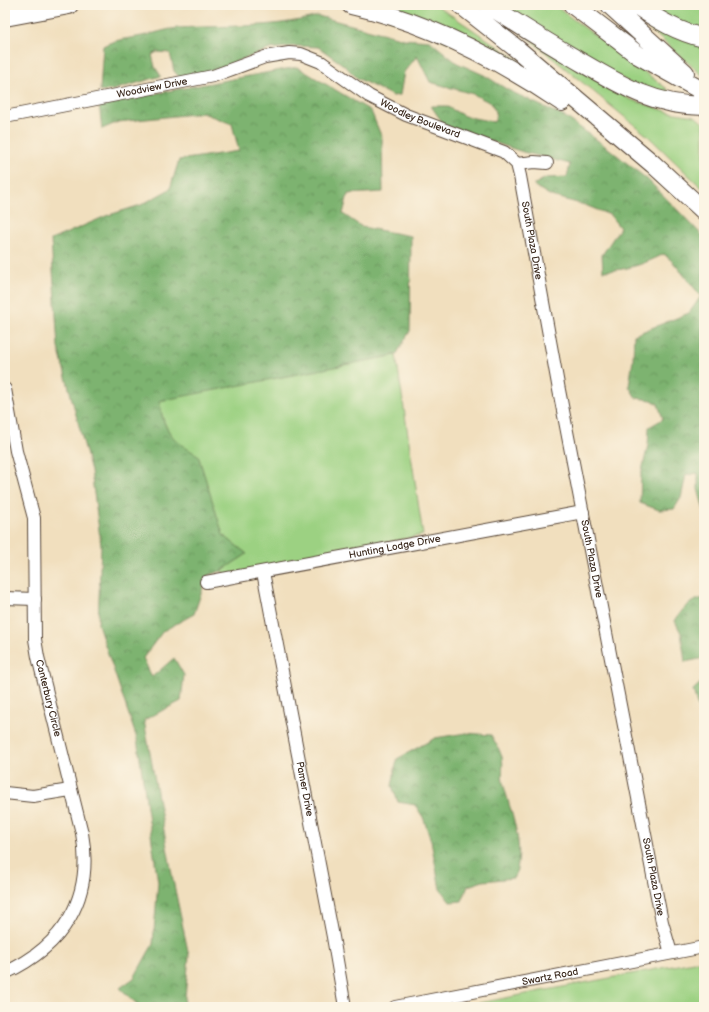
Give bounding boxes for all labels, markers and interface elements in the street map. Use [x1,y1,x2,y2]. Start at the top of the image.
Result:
street label: Woodview Drive [116,75,189,101]
street label: Woodley Boulevard [378,97,462,141]
street label: South Plaza Drive [519,200,545,281]
street label: South Plaza Drive [578,519,605,599]
street label: Hunting Lodge Drive [348,533,442,561]
street label: Canterbury Circle [33,658,64,738]
street label: Pamer Drive [293,761,316,818]
street label: South Plaza Drive [640,837,667,917]
street label: Swartz Road [521,966,579,988]

